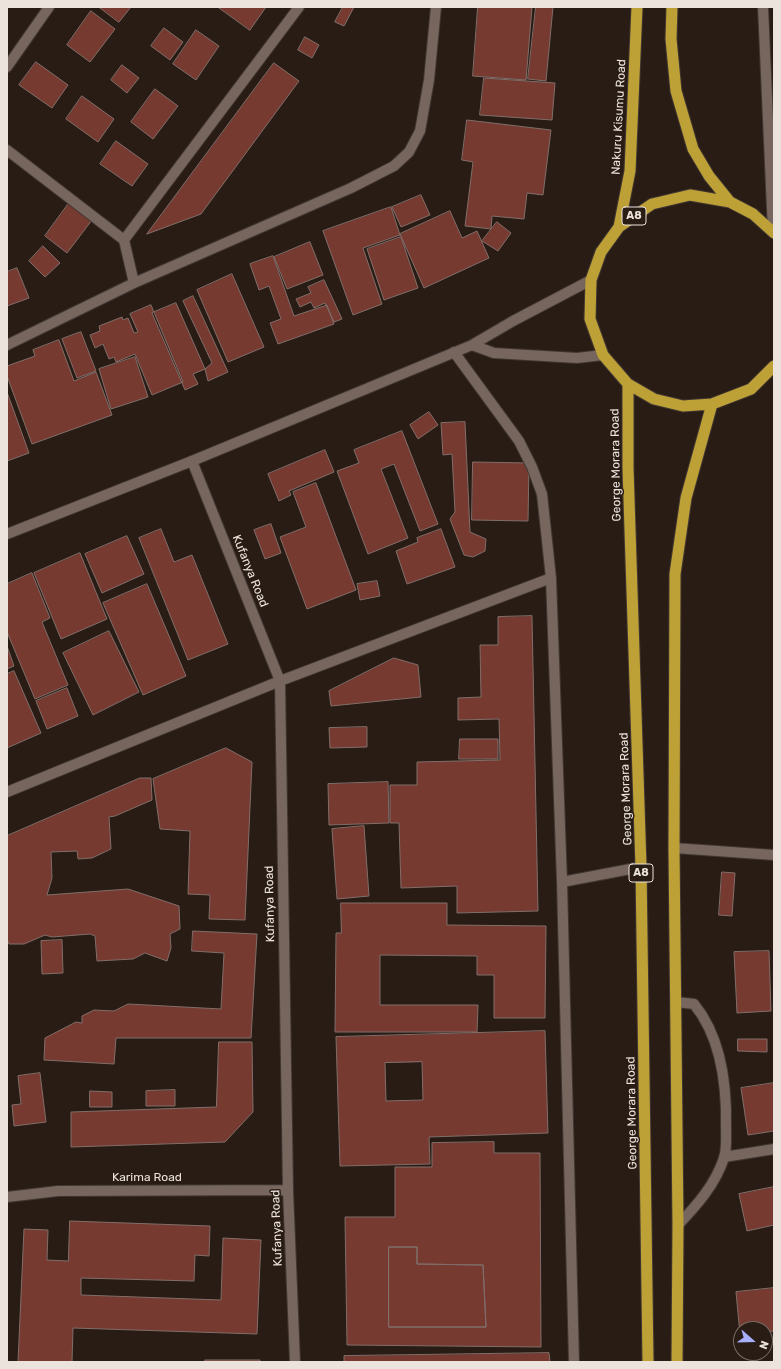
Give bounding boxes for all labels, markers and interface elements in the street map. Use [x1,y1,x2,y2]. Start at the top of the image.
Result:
street label: Nakuru Kisumu Road [609,59,629,175]
road number: A8 [622,207,646,225]
street label: George Morara Road [608,408,624,522]
street label: Kufanya Road [229,533,271,609]
street label: George Morara Road [617,732,635,846]
road number: A8 [629,864,653,882]
street label: Kufanya Road [262,865,278,943]
street label: George Morara Road [624,1056,640,1170]
street label: Karima Road [112,1171,182,1185]
street label: Kufanya Road [268,1189,286,1267]
north arrow [733,1321,773,1361]
text: N [756,1339,771,1351]

